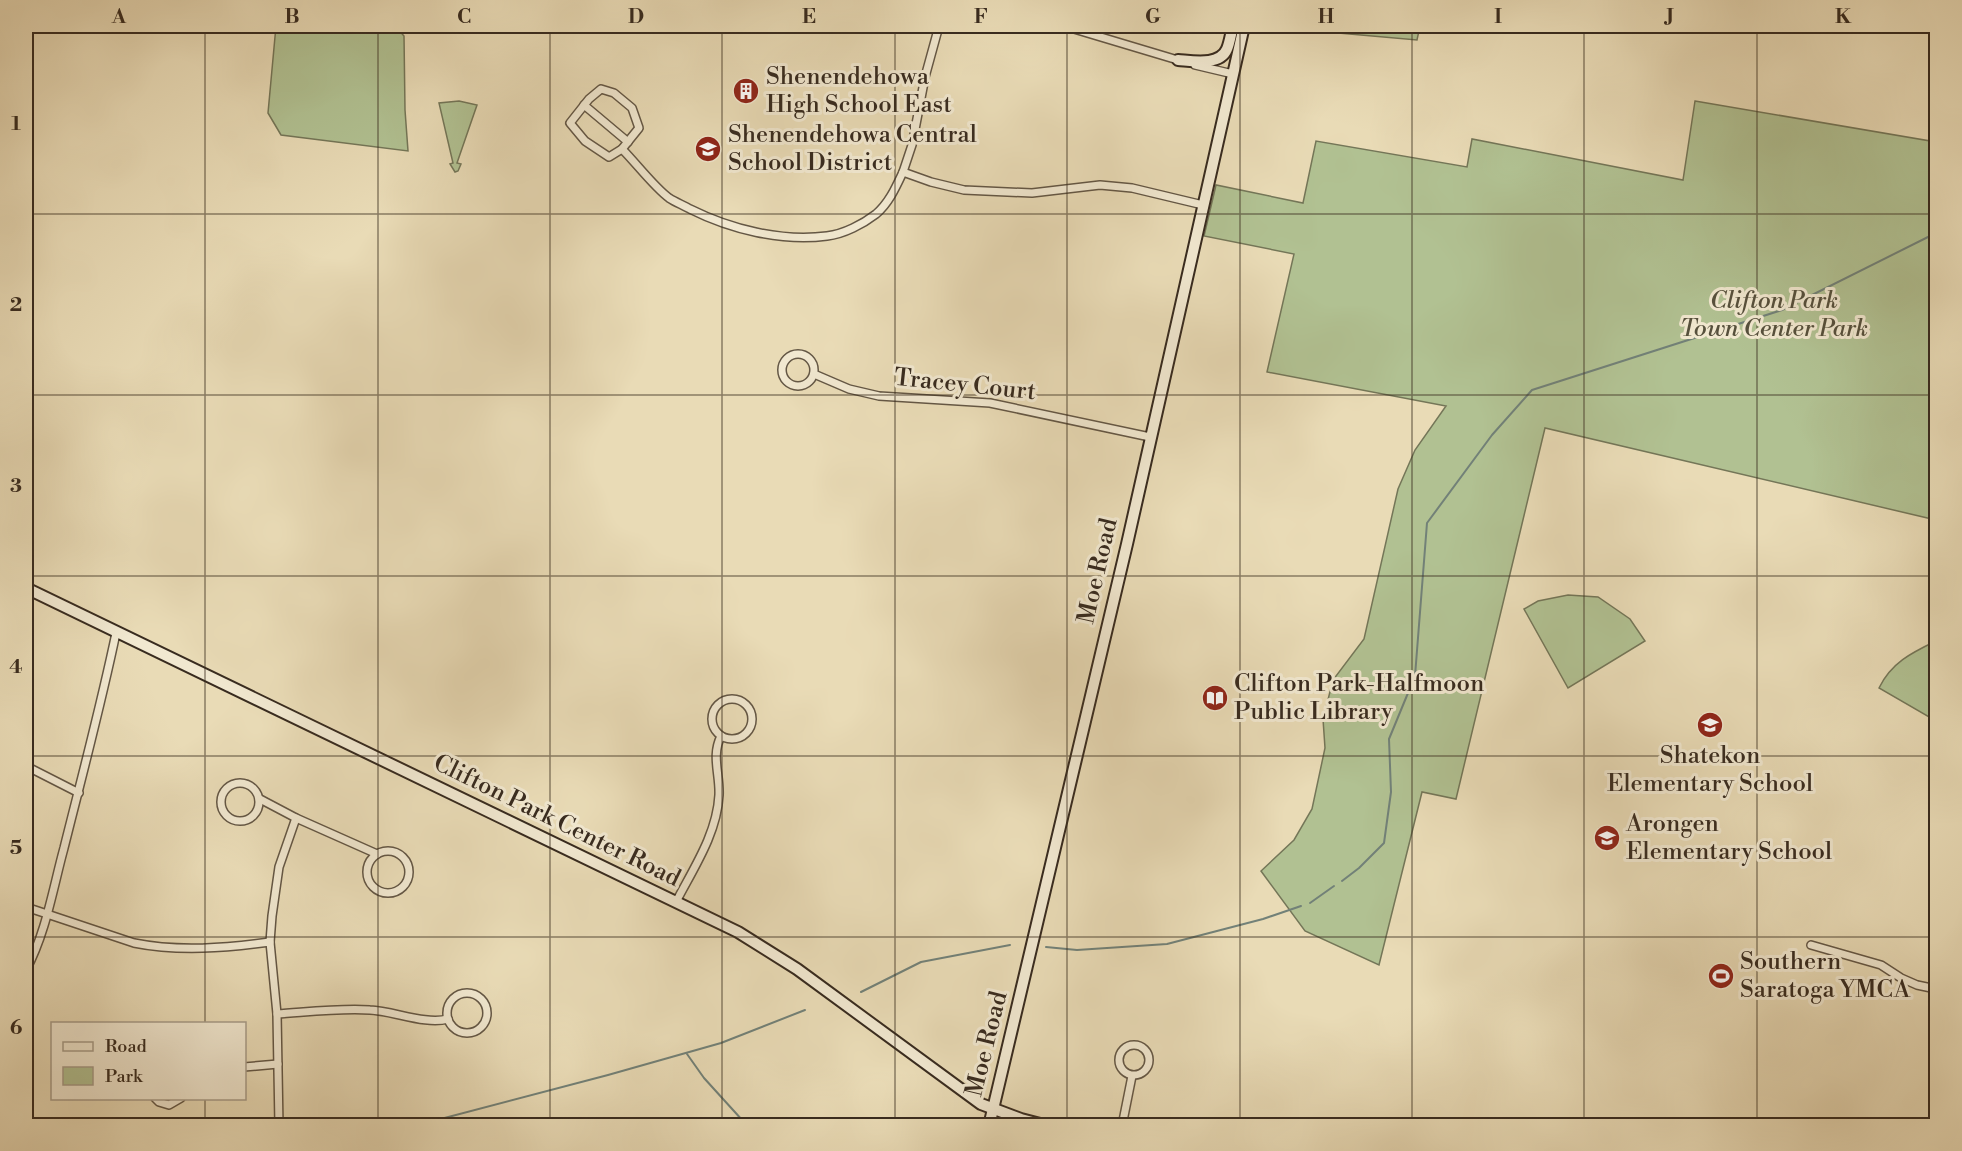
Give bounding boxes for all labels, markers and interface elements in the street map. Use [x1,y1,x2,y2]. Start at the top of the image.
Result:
text: A [111,5,127,30]
text: B [284,5,300,30]
text: C [457,5,471,30]
text: D [628,5,644,30]
text: E [802,5,816,30]
text: F [974,5,988,30]
text: G [1145,5,1161,30]
text: H [1318,5,1335,30]
text: I [1494,5,1502,30]
text: J [1663,5,1674,30]
text: K [1835,5,1852,30]
place label: Shenendehowa High School East [766,62,952,120]
building icon: Shenendehowa High School East [731,76,761,106]
text: 1 [11,112,21,137]
place label: Shenendehowa Central School District [728,120,977,178]
school or university icon: Shenendehowa Central School District [693,134,723,164]
park label: Clifton Park Town Center Park [1680,286,1868,344]
text: 2 [10,293,22,318]
street label: Tracey Court [893,363,1038,407]
text: 3 [10,474,22,499]
street label: Moe Road [1071,515,1125,627]
text: 4 [9,655,23,680]
place label: Clifton Park-Halfmoon Public Library [1234,669,1484,727]
library icon: Clifton Park-Halfmoon Public Library [1200,683,1230,713]
school or university icon: Shatekon Elementary School [1695,710,1725,740]
place label: Shatekon Elementary School [1607,741,1813,799]
street label: Clifton Park Center Road [429,748,686,894]
place label: Arongen Elementary School [1625,809,1832,867]
school or university icon: Arongen Elementary School [1592,823,1622,853]
text: 5 [10,836,22,861]
place label: Southern Saratoga YMCA [1740,947,1911,1005]
sports icon: Southern Saratoga YMCA [1706,961,1736,991]
street label: Moe Road [959,988,1015,1100]
text: 6 [10,1016,23,1041]
legend [51,1022,246,1100]
text: Road [105,1035,148,1058]
text: Park [105,1065,144,1088]

